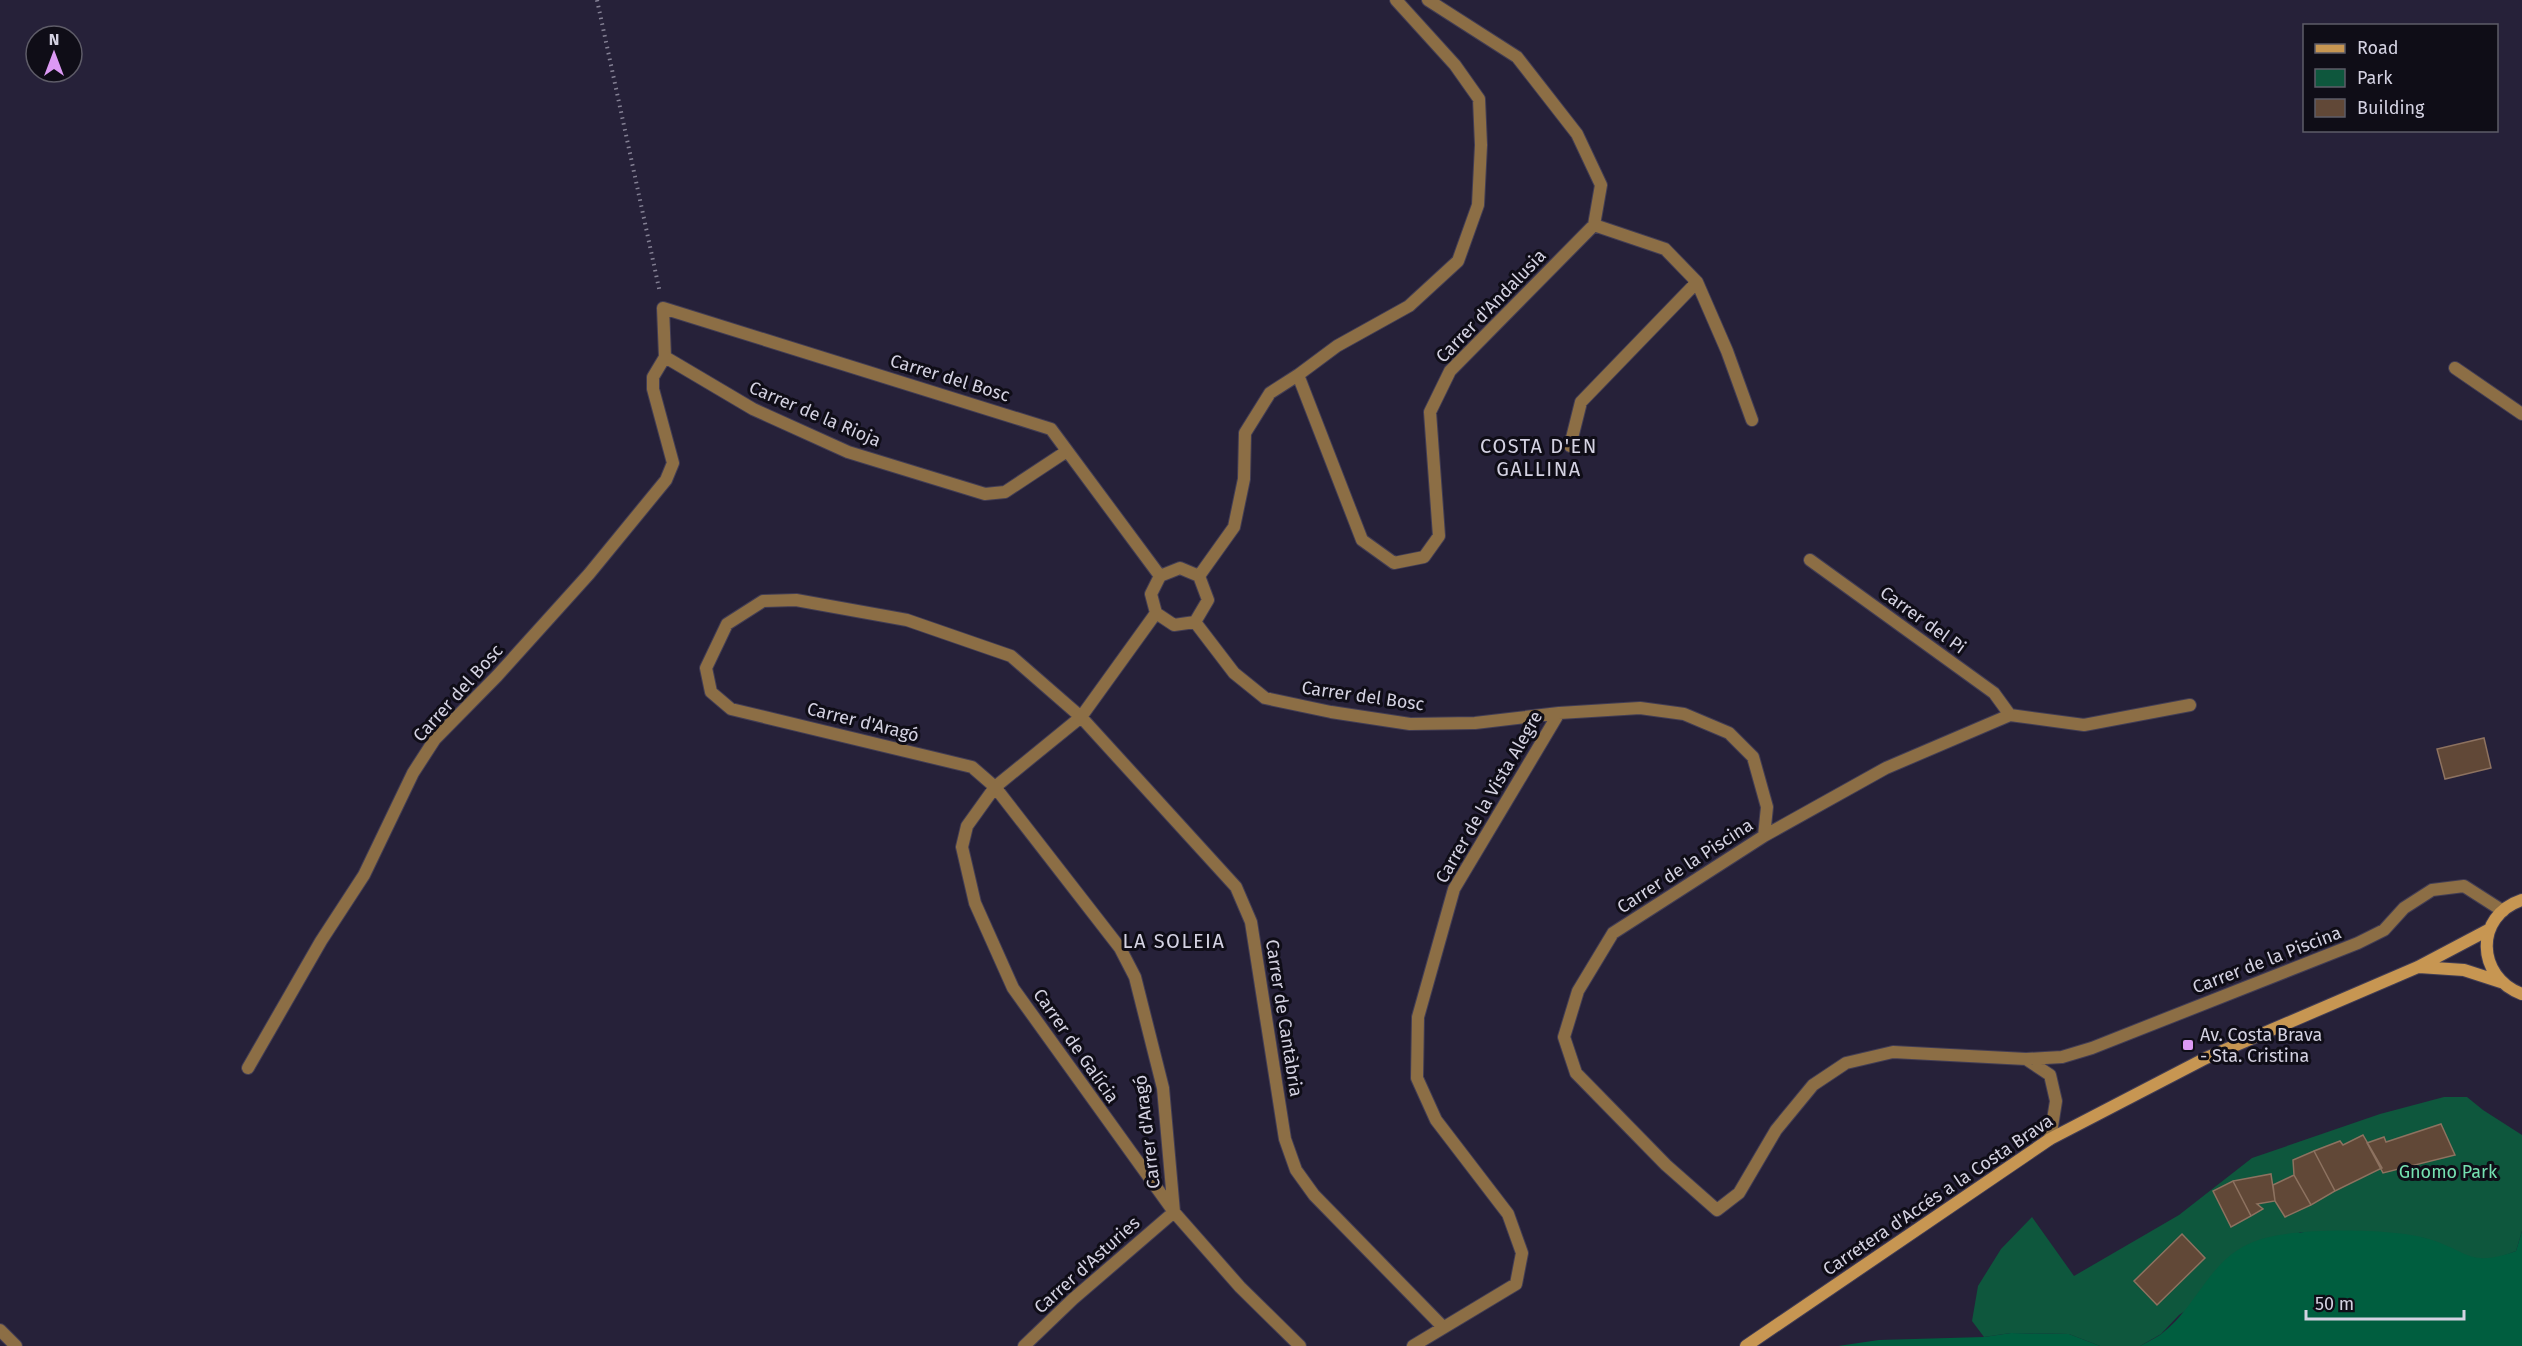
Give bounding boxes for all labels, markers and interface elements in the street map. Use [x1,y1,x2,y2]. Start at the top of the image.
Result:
north arrow [24,24,84,84]
legend [2303,24,2498,132]
text: N [49,30,59,49]
text: Road [2357,37,2399,59]
text: Park [2357,67,2393,89]
text: Building [2357,97,2425,119]
street label: Carrer d'Andalusia [1431,245,1551,367]
street label: Carrer del Bosc [888,349,1013,407]
street label: Carrer de la Rioja [746,376,884,452]
district label: COSTA D'EN GALLINA [1480,434,1598,481]
street label: Carrer del Pi [1876,581,1970,659]
street label: Carrer del Bosc [408,639,508,746]
street label: Carrer del Bosc [1300,677,1426,716]
street label: Carrer d'Aragó [805,697,921,747]
street label: Carrer de la Vista Alegre [1431,707,1547,887]
street label: Carrer de la Piscina [1613,814,1757,918]
street label: Carrer de la Piscina [2189,921,2345,999]
district label: LA SOLEIA [1123,929,1225,953]
street label: Carrer de Cantàbria [1261,938,1307,1098]
street label: Carrer de Galícia [1028,985,1124,1107]
place label: Av. Costa Brava - Sta. Cristina [2200,1024,2322,1067]
marker: Av. Costa Brava - Sta. Cristina [2181,1038,2195,1052]
street label: Carrer d'Aragó [1129,1074,1165,1190]
street label: Carretera d'Accés a la Costa Brava [1819,1110,2057,1280]
park label: Gnomo Park [2399,1161,2498,1183]
street label: Carrer d'Asturies [1030,1212,1144,1318]
scale bar [2306,1283,2464,1321]
text: 50 m [2315,1293,2354,1315]

